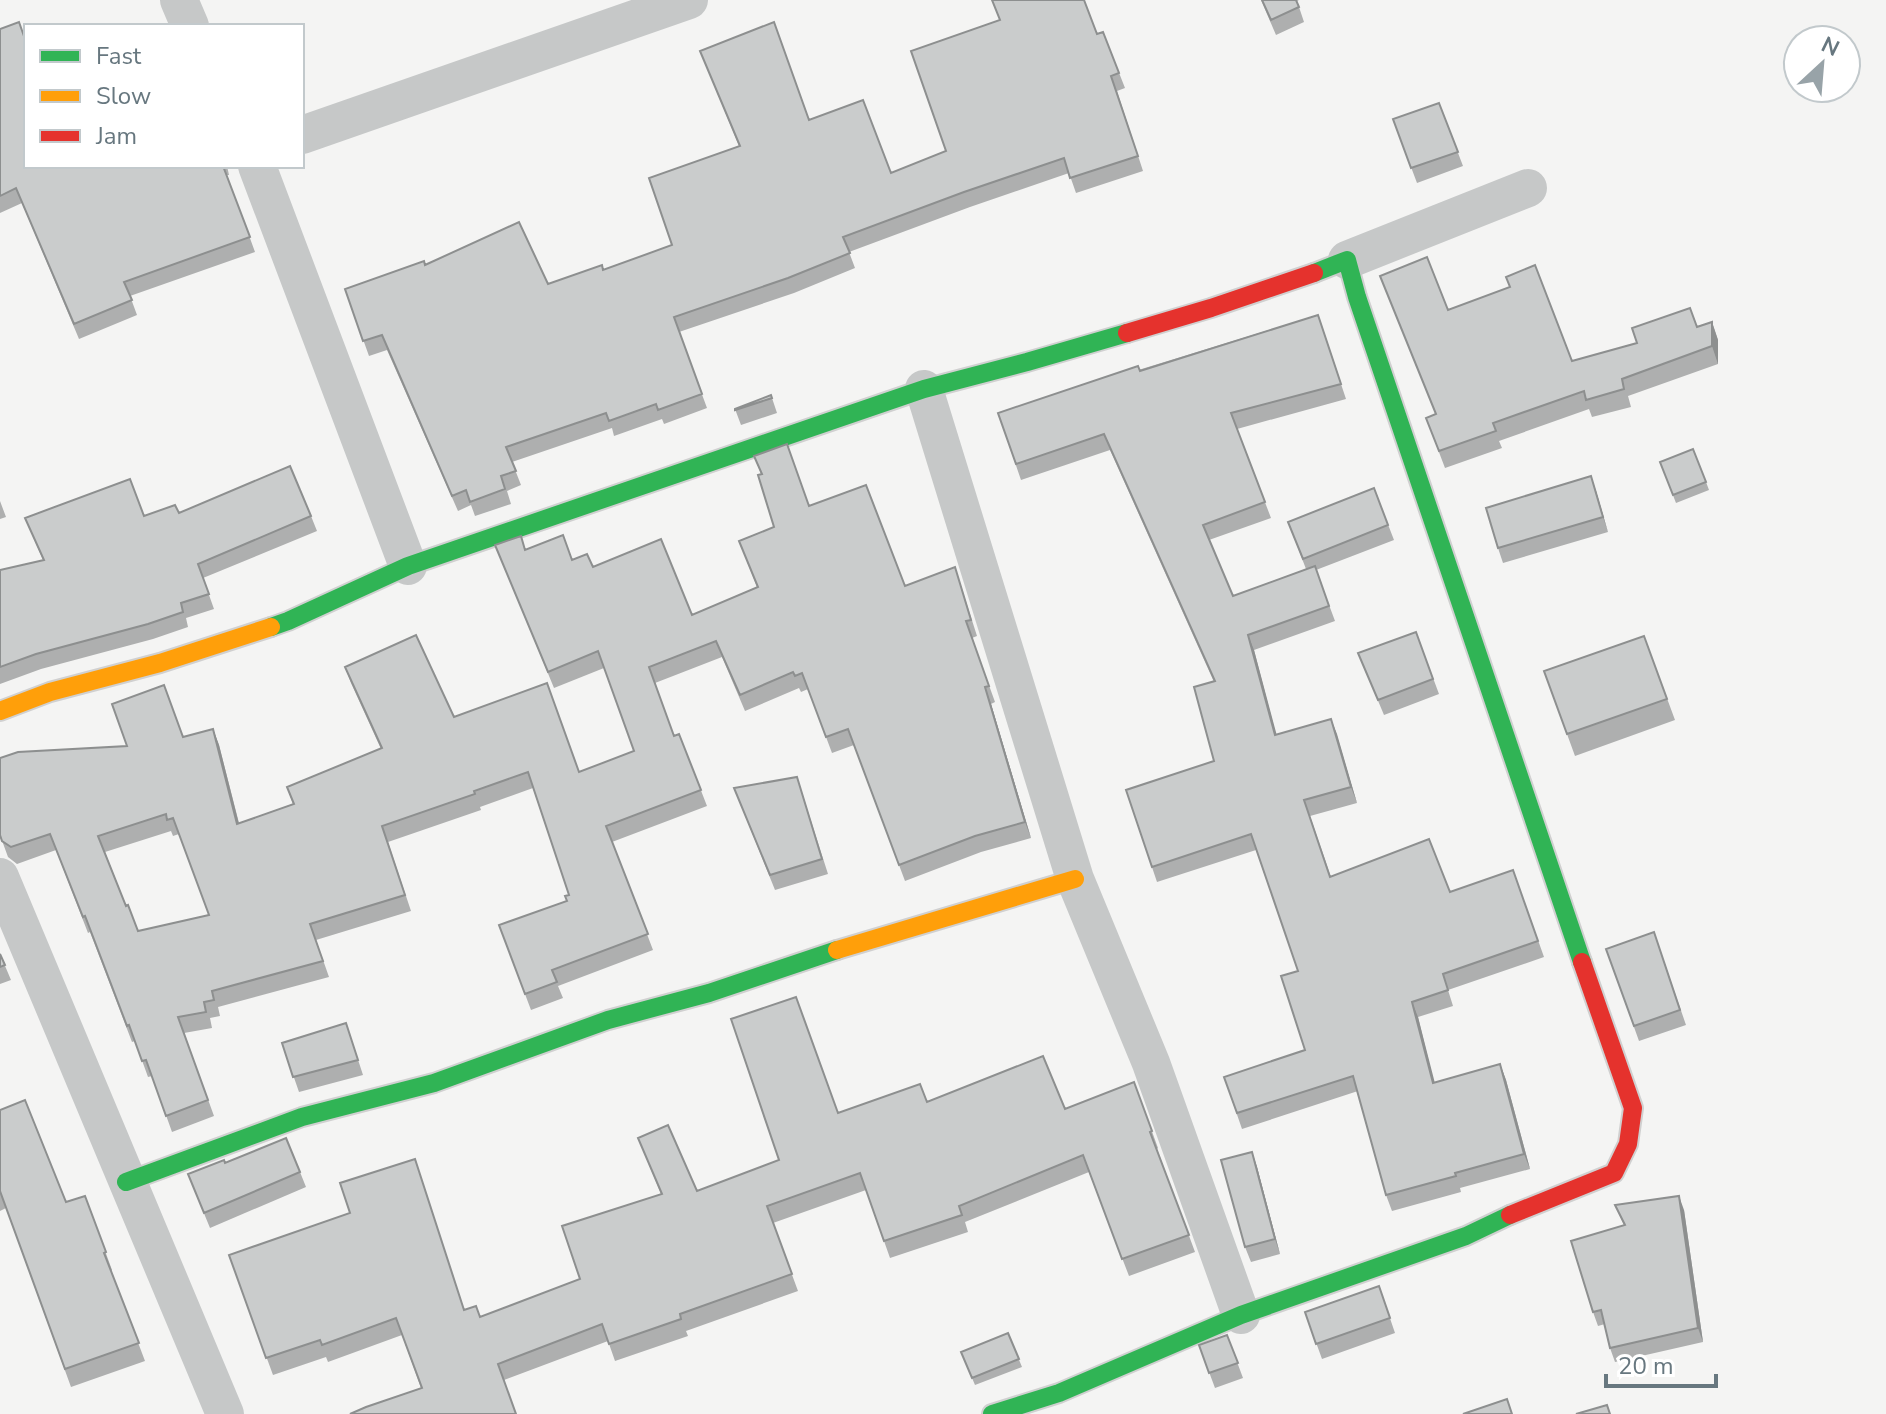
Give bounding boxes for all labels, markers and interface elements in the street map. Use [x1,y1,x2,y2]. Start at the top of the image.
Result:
legend [24,24,304,168]
north arrow [1782,24,1862,104]
text: N [1816,30,1844,64]
text: Fast [96,40,142,72]
text: Slow [96,80,151,112]
text: Jam [95,120,137,152]
scale bar [1606,1338,1716,1388]
text: 20 m [1618,1350,1674,1382]

